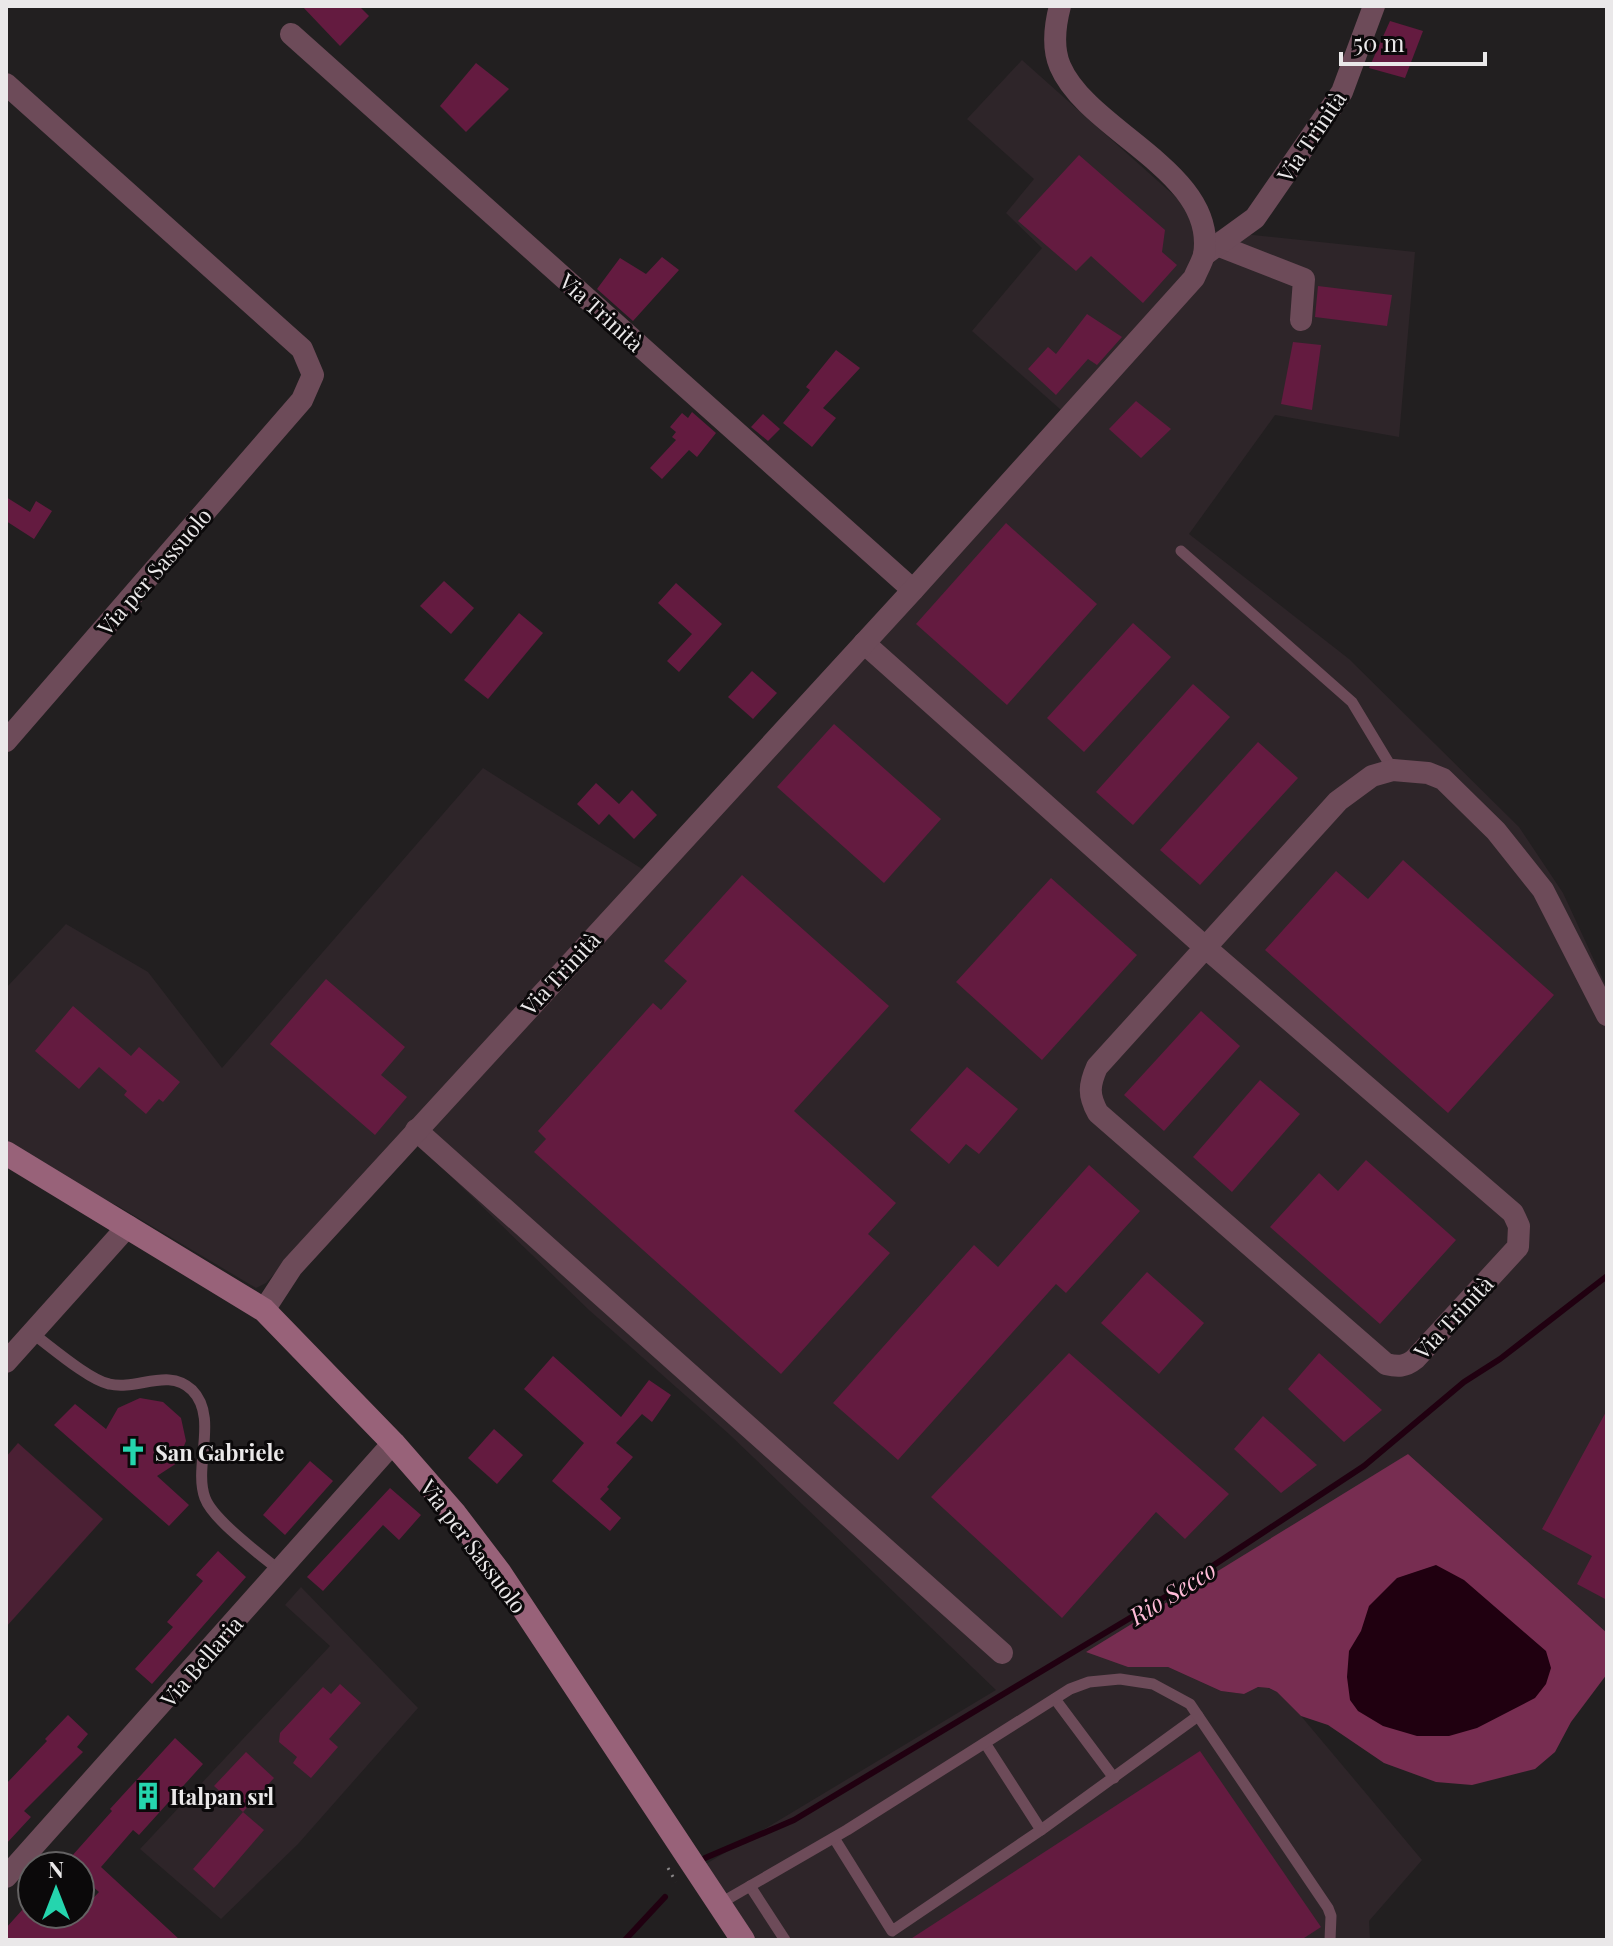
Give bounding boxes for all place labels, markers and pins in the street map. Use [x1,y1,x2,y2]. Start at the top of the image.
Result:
church icon: San Gabriele [118,1437,148,1467]
place label: San Gabriele [155,1437,284,1467]
building icon: Italpan srl [133,1781,163,1811]
place label: Italpan srl [170,1781,274,1811]

